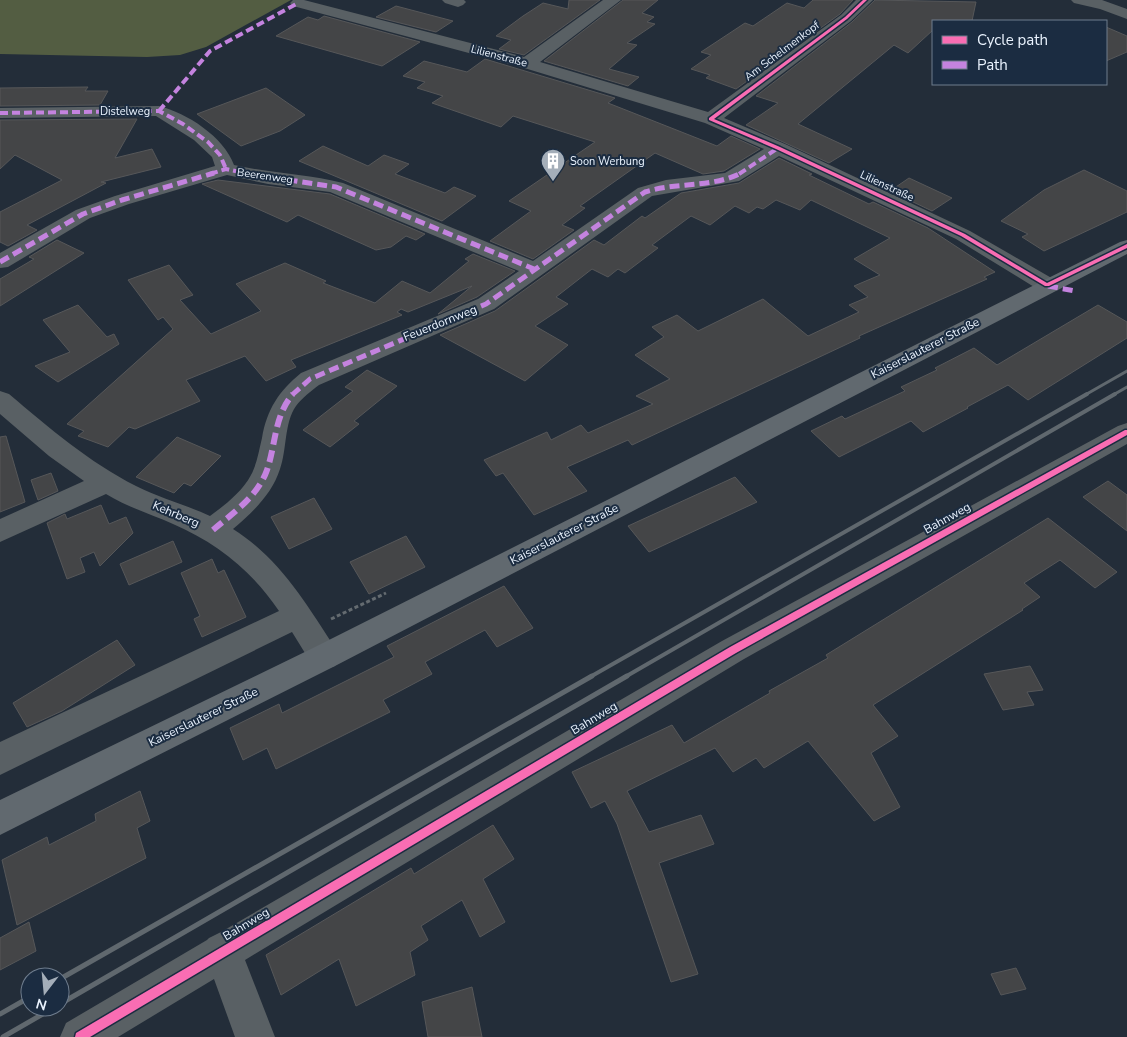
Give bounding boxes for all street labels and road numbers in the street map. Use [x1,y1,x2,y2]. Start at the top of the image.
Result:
street label: Am Schelmenkopf [741,18,823,84]
street label: Lilienstraße [469,41,529,71]
street label: Distelweg [100,104,150,119]
street label: Beerenweg [236,165,294,187]
street label: Lilienstraße [858,167,917,205]
street label: Feuerdornweg [401,301,479,345]
street label: Kaiserslauterer Straße [868,314,982,382]
street label: Kehrberg [150,497,202,531]
street label: Bahnweg [921,499,973,537]
street label: Kaiserslauterer Straße [507,500,621,568]
street label: Kaiserslauterer Straße [146,684,260,750]
street label: Bahnweg [568,698,620,738]
street label: Bahnweg [220,904,272,944]

